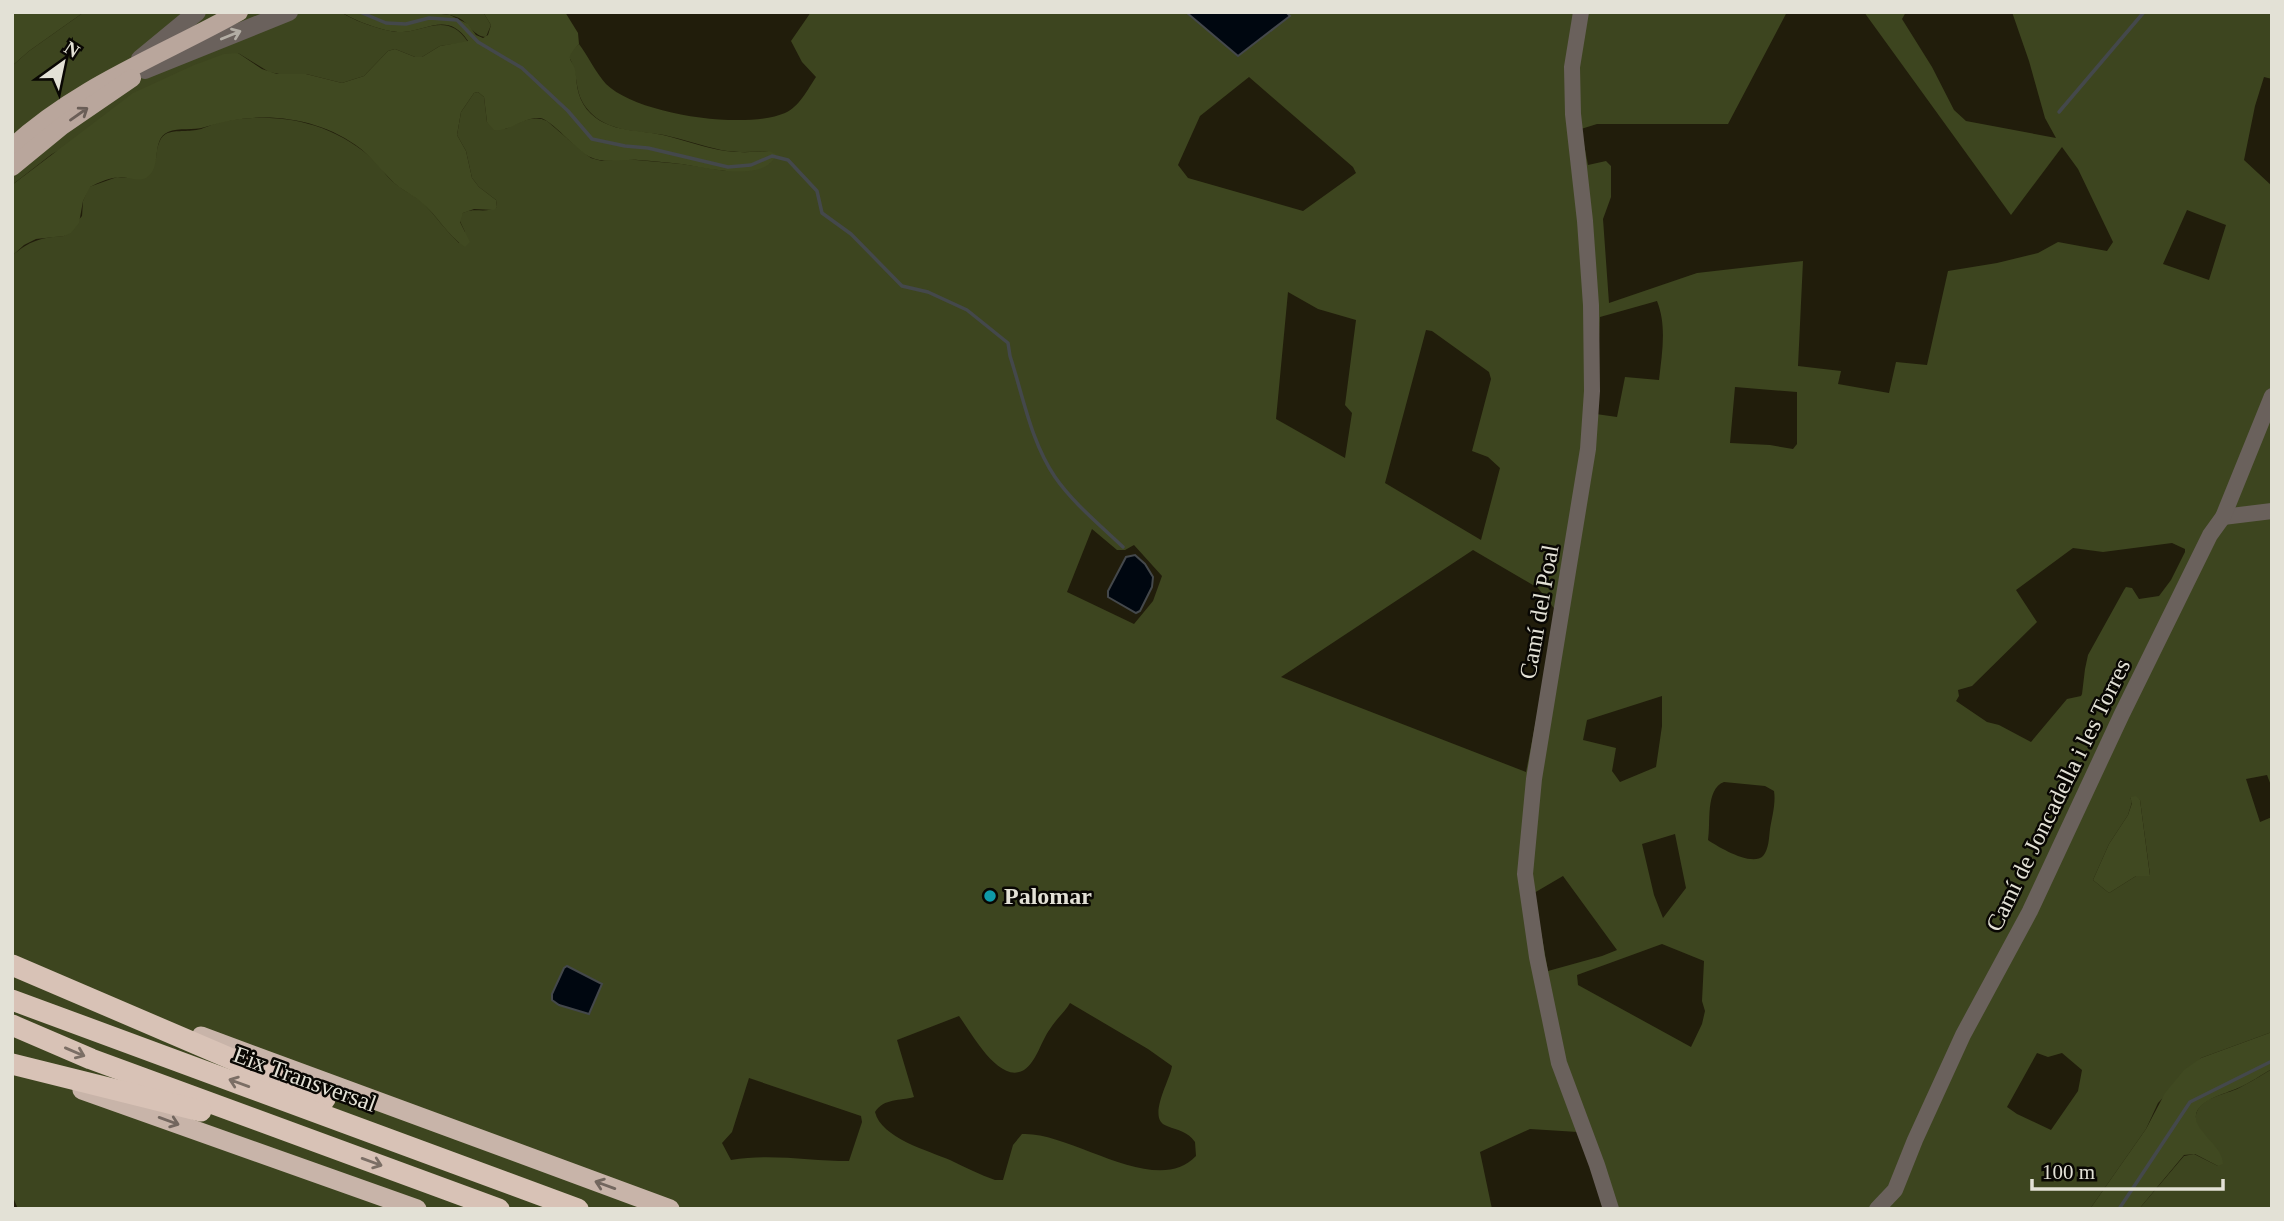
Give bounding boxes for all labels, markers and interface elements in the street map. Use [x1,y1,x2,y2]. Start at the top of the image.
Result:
north arrow [28,28,98,98]
one-way arrow [220,28,242,41]
text: N [61,37,84,62]
one-way arrow [69,107,88,121]
street label: Camí del Poal [1514,542,1564,681]
street label: Camí de Joncadella i les Torres [1981,655,2135,935]
place label: Palomar [1004,883,1092,909]
marker: Palomar [982,888,998,904]
street label: Eix Transversal [230,1041,380,1117]
one-way arrow [64,1046,85,1059]
one-way arrow [228,1075,250,1088]
one-way arrow [157,1116,179,1128]
scale bar [2032,1148,2223,1192]
one-way arrow [360,1156,382,1169]
text: 100 m [2042,1160,2095,1184]
one-way arrow [595,1178,617,1191]

